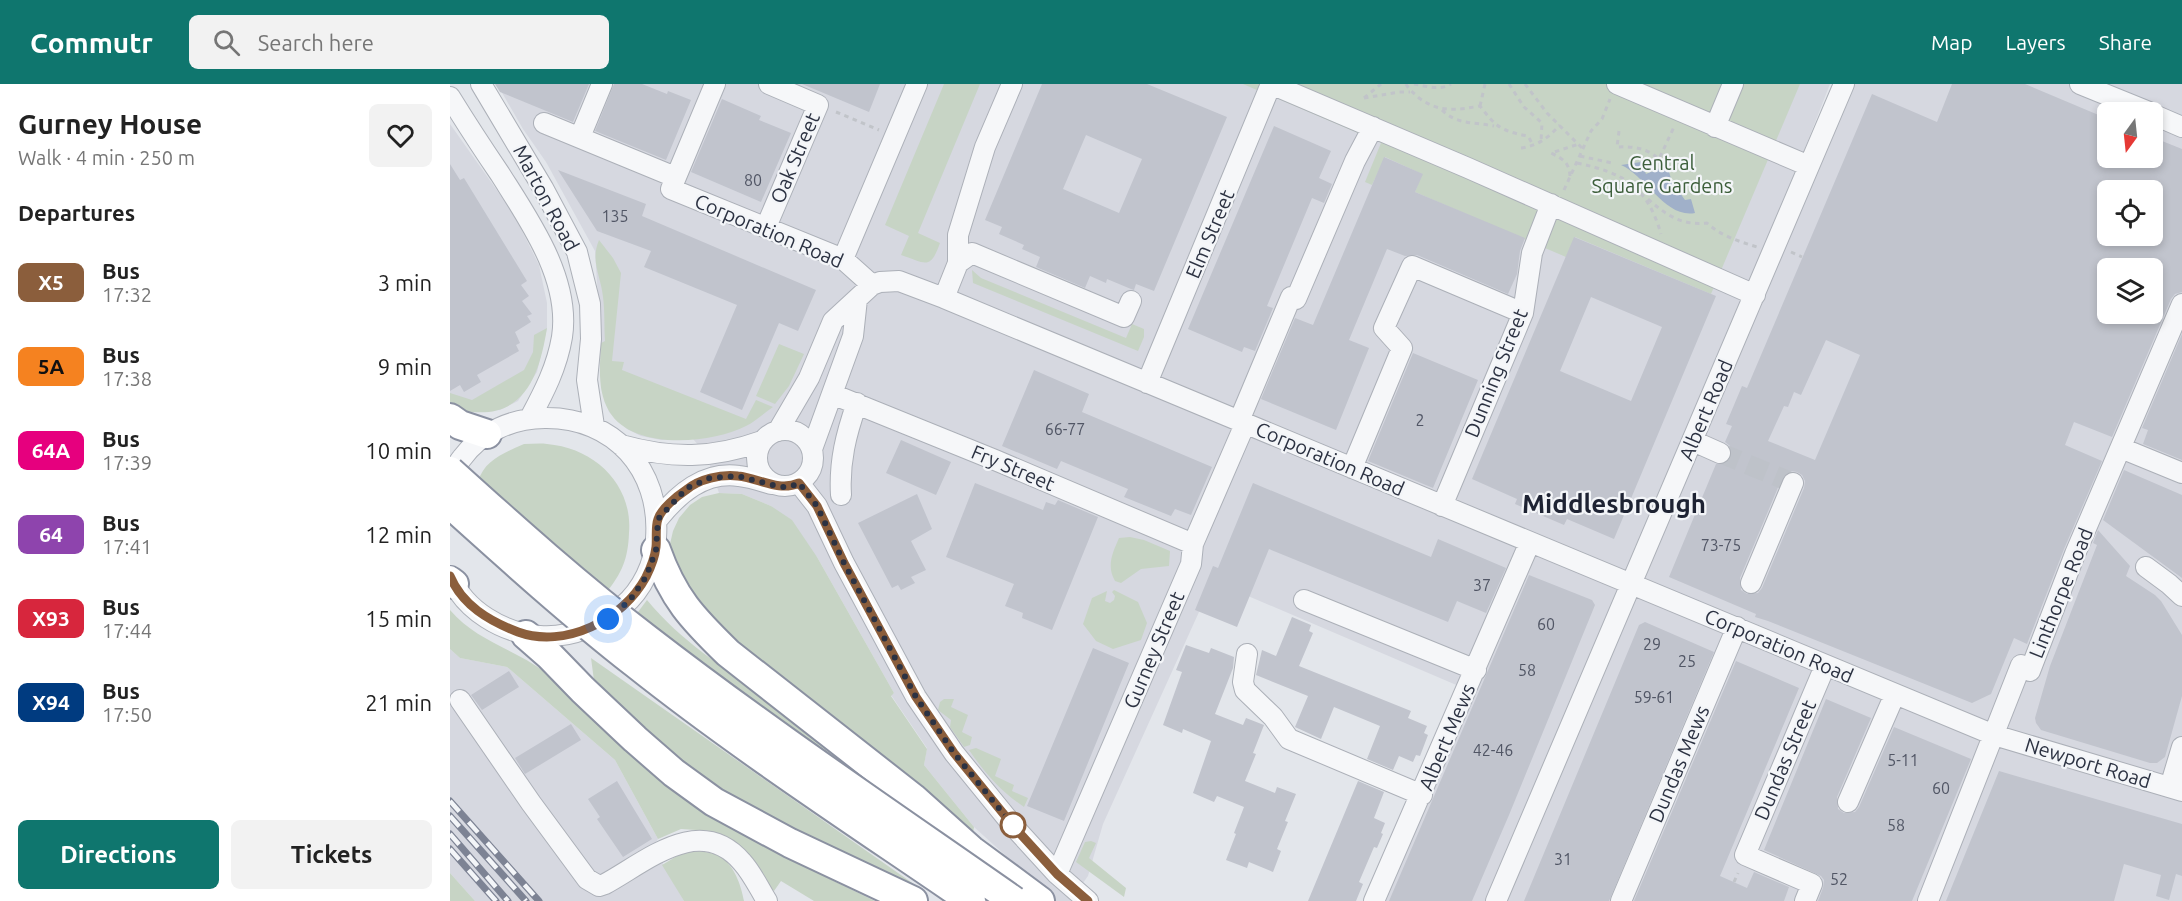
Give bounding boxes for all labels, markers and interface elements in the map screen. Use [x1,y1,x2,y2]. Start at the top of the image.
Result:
search box [189,15,609,69]
icon: search [210,26,243,59]
text: Commutr [30,27,153,58]
text: Search here [258,30,374,55]
text: Map [1931,30,1972,54]
text: Layers [2005,30,2066,54]
text: Share [2099,30,2152,54]
north arrow [2097,102,2163,168]
map controls [2097,102,2163,324]
button: heart [369,104,432,167]
text: Gurney House [18,108,202,139]
street label: Oak Street [765,109,824,207]
street label: Marton Road [509,141,584,255]
text: Walk · 4 min · 250 m [18,146,195,169]
park label: Central Square Gardens [1592,151,1733,197]
house number: 80 [744,171,762,189]
button: locate [2097,180,2163,246]
street label: Elm Street [1181,186,1239,282]
street label: Corporation Road [691,189,847,272]
text: Departures [18,200,135,225]
house number: 135 [601,207,629,225]
text: Bus [102,258,140,283]
button: layers [2097,258,2163,324]
text: X5 [38,270,64,294]
text: 3 min [378,270,432,295]
text: 17:32 [102,283,152,306]
street label: Dunning Street [1459,305,1532,440]
text: Bus [102,342,140,367]
text: 5A [38,354,64,378]
text: 9 min [378,354,432,379]
street label: Albert Road [1674,356,1737,464]
text: 17:38 [102,367,152,390]
house number: 2 [1415,411,1425,429]
street label: Corporation Road [1252,417,1408,500]
house number: 66-77 [1045,420,1085,438]
text: Bus [102,426,140,451]
text: 64A [32,438,70,462]
text: 10 min [365,438,432,463]
street label: Fry Street [968,440,1058,495]
text: 17:39 [102,451,152,474]
district label: Middlesbrough [1522,489,1706,518]
text: Bus [102,510,140,535]
text: 64 [39,522,63,546]
text: 12 min [365,522,432,547]
street label: Linthorpe Road [2024,524,2097,661]
text: 17:41 [102,535,152,558]
house number: 73-75 [1701,536,1741,554]
house number: 37 [1473,576,1491,594]
street label: Gurney Street [1119,588,1189,712]
text: Bus [102,594,140,619]
your location [593,604,623,634]
street label: Corporation Road [1701,604,1857,687]
text: X93 [32,606,70,630]
text: 15 min [365,606,432,631]
house number: 60 [1537,615,1555,633]
text: 17:44 [102,619,152,642]
house number: 29 [1643,635,1661,653]
house number: 25 [1678,652,1696,670]
house number: 58 [1518,661,1536,679]
text: Bus [102,678,140,703]
street label: Albert Mews [1414,680,1479,794]
house number: 59-61 [1634,688,1674,706]
text: X94 [32,690,70,714]
text: 21 min [365,690,432,715]
street label: Dundas Street [1749,696,1820,823]
street label: Dundas Mews [1644,702,1714,826]
text: 17:50 [102,703,152,726]
street label: Newport Road [2022,732,2154,793]
house number: 42-46 [1473,741,1513,759]
house number: 5-11 [1887,751,1919,769]
house number: 60 [1932,779,1950,797]
unlabelled marker [1000,812,1026,838]
house number: 58 [1887,816,1905,834]
button: Directions [18,820,219,889]
button: Tickets [231,820,432,889]
house number: 31 [1554,850,1572,868]
house number: 52 [1830,870,1848,888]

